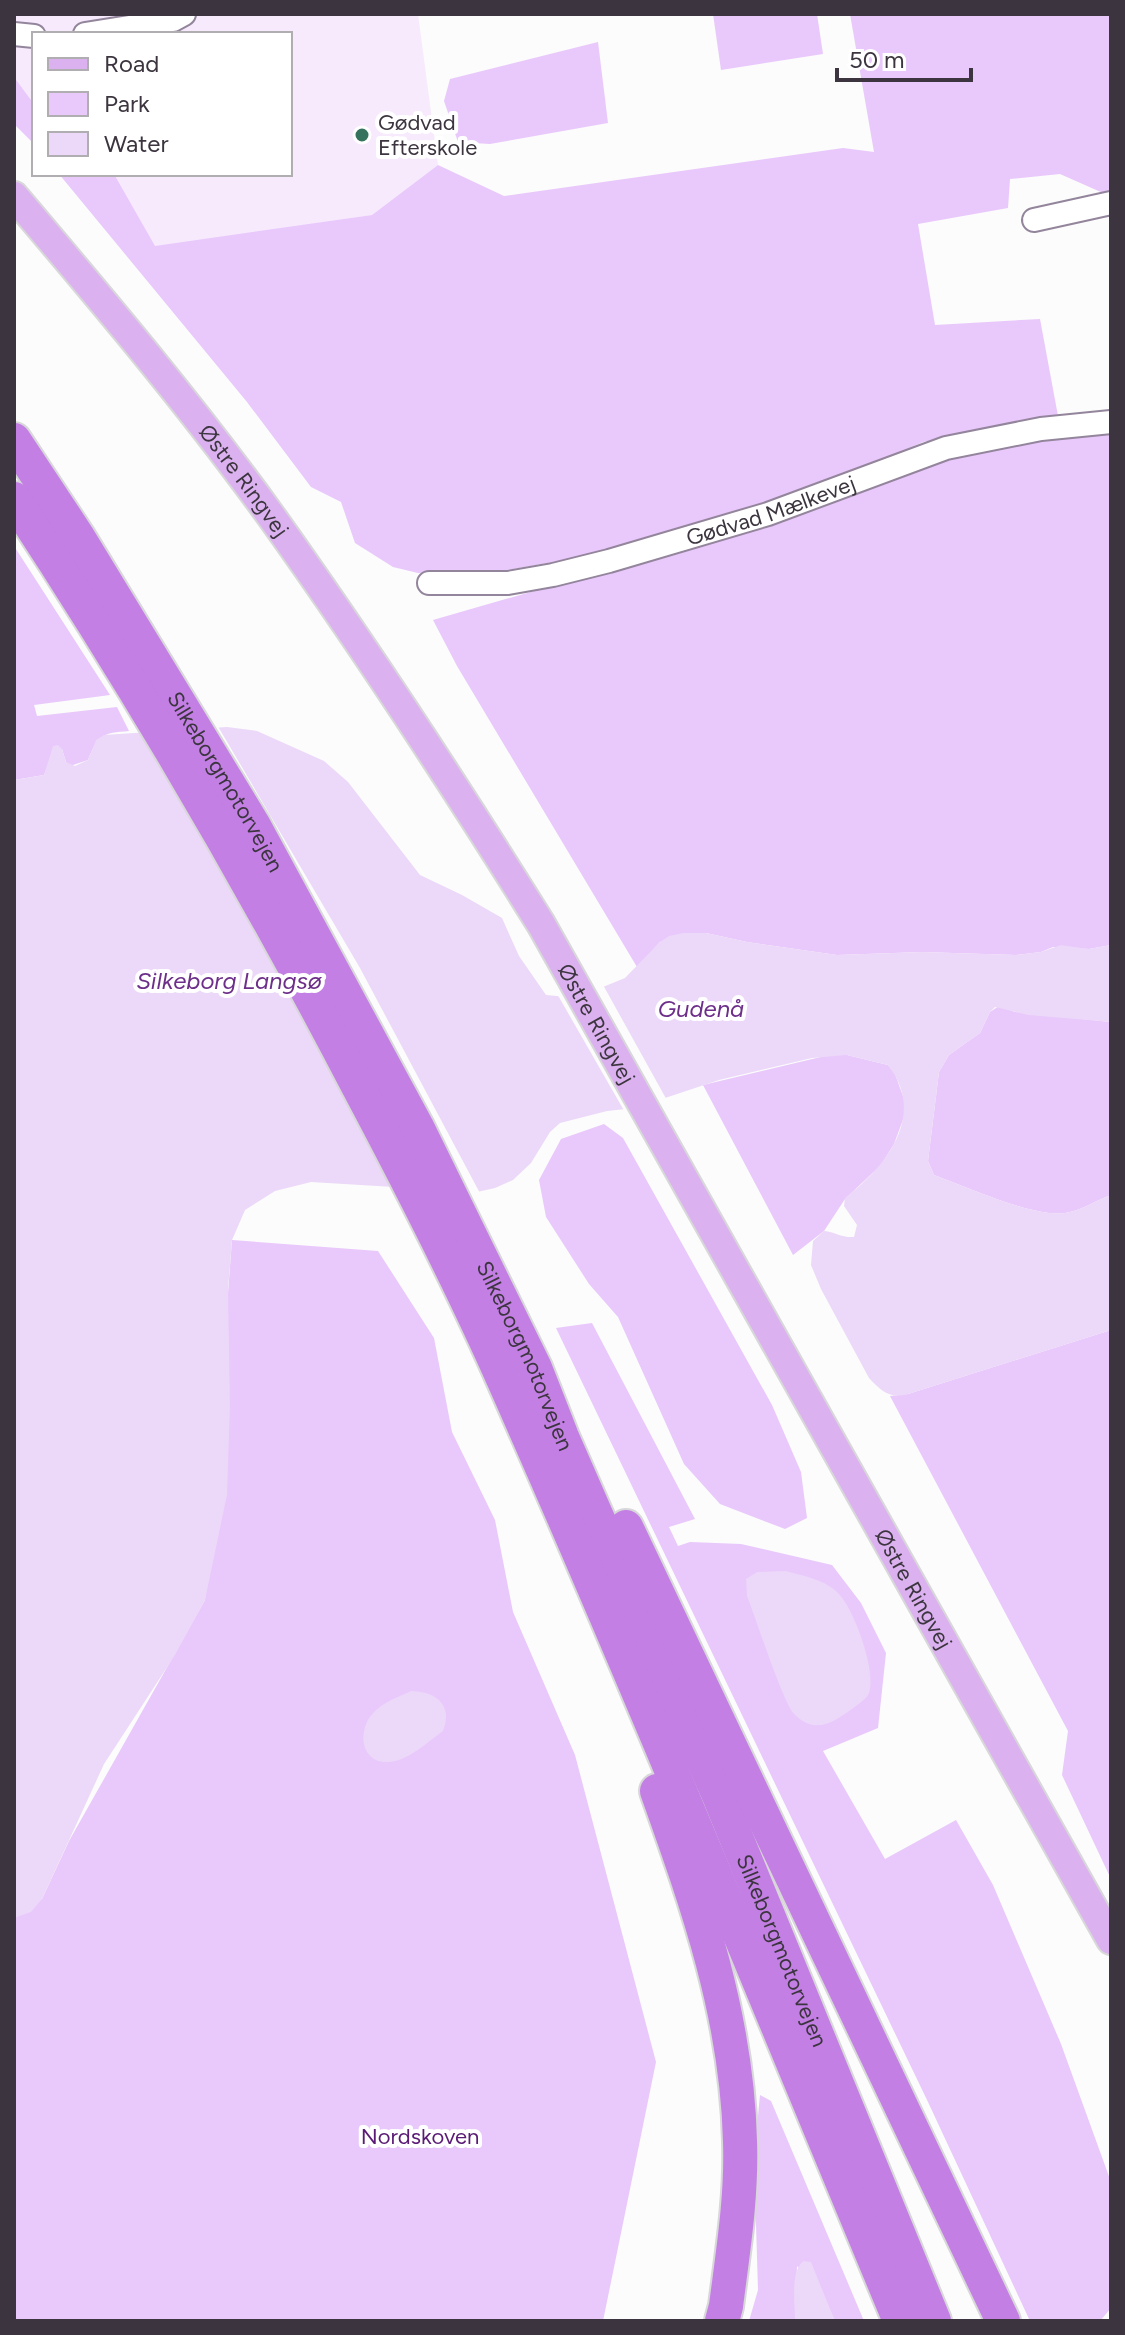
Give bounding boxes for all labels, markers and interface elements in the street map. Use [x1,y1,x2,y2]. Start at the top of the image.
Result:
legend [32,32,292,176]
scale bar [837,32,971,82]
text: 50 m [849,45,905,74]
text: Road [104,49,159,78]
text: Park [104,89,150,118]
place label: Gødvad Efterskole [378,109,477,161]
marker: Gødvad Efterskole [353,126,371,144]
text: Water [104,129,169,158]
street label: Østre Ringvej [193,419,295,542]
street label: Gødvad Mælkevej [683,469,859,551]
street label: Silkeborgmotorvejen [162,686,290,876]
street label: Østre Ringvej [552,959,641,1089]
water label: Silkeborg Langsø [136,966,323,995]
water label: Gudenå [658,994,744,1023]
street label: Silkeborgmotorvejen [471,1256,580,1455]
street label: Østre Ringvej [869,1524,958,1654]
street label: Silkeborgmotorvejen [731,1850,834,2050]
park label: Nordskoven [361,2123,479,2150]

